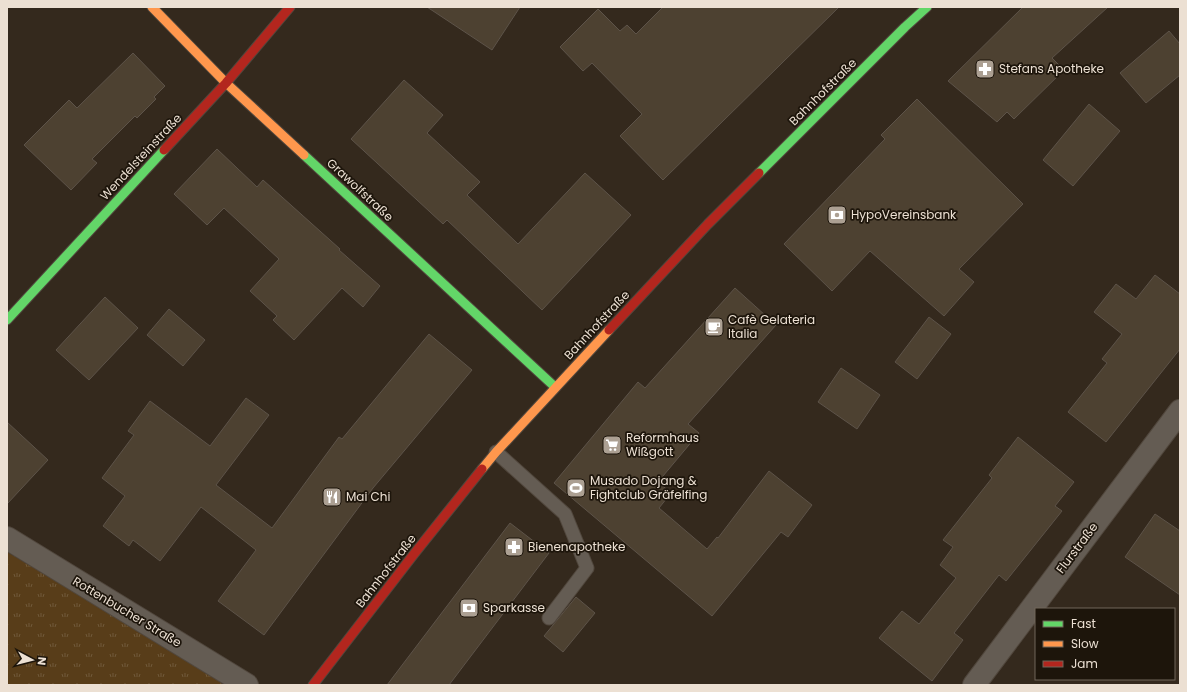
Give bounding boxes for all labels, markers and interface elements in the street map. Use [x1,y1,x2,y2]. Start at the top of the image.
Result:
street label: Bahnhofstraße [785,54,860,129]
pharmacy icon: Stefans Apotheke [974,58,996,80]
place label: Stefans Apotheke [999,60,1104,77]
street label: Wendelsteinstraße [96,110,185,204]
street label: Grawolfstraße [323,154,397,225]
bank icon: HypoVereinsbank [826,204,848,226]
place label: HypoVereinsbank [851,206,957,223]
street label: Bahnhofstraße [560,286,633,363]
place label: Cafè Gelateria Italia [728,311,815,342]
cafe icon: Cafè Gelateria Italia [703,316,725,338]
place label: Reformhaus Wißgott [626,429,699,460]
supermarket icon: Reformhaus Wißgott [601,434,623,456]
place label: Musado Dojang & Fightclub Gräfelfing [590,472,707,503]
sports icon: Musado Dojang & Fightclub Gräfelfing [565,477,587,499]
restaurant icon: Mai Chi [321,486,343,508]
place label: Mai Chi [346,488,391,505]
street label: Flurstraße [1052,519,1101,577]
street label: Bahnhofstraße [352,530,420,611]
pharmacy icon: Bienenapotheke [503,536,525,558]
place label: Bienenapotheke [528,538,626,555]
street label: Rottenbucher Straße [70,572,185,651]
bank icon: Sparkasse [458,597,480,619]
place label: Sparkasse [483,599,545,616]
legend [1035,608,1175,680]
text: Fast [1071,615,1096,632]
text: Slow [1071,635,1099,652]
north arrow [12,640,52,680]
text: Jam [1071,655,1098,672]
text: N [33,656,50,666]

